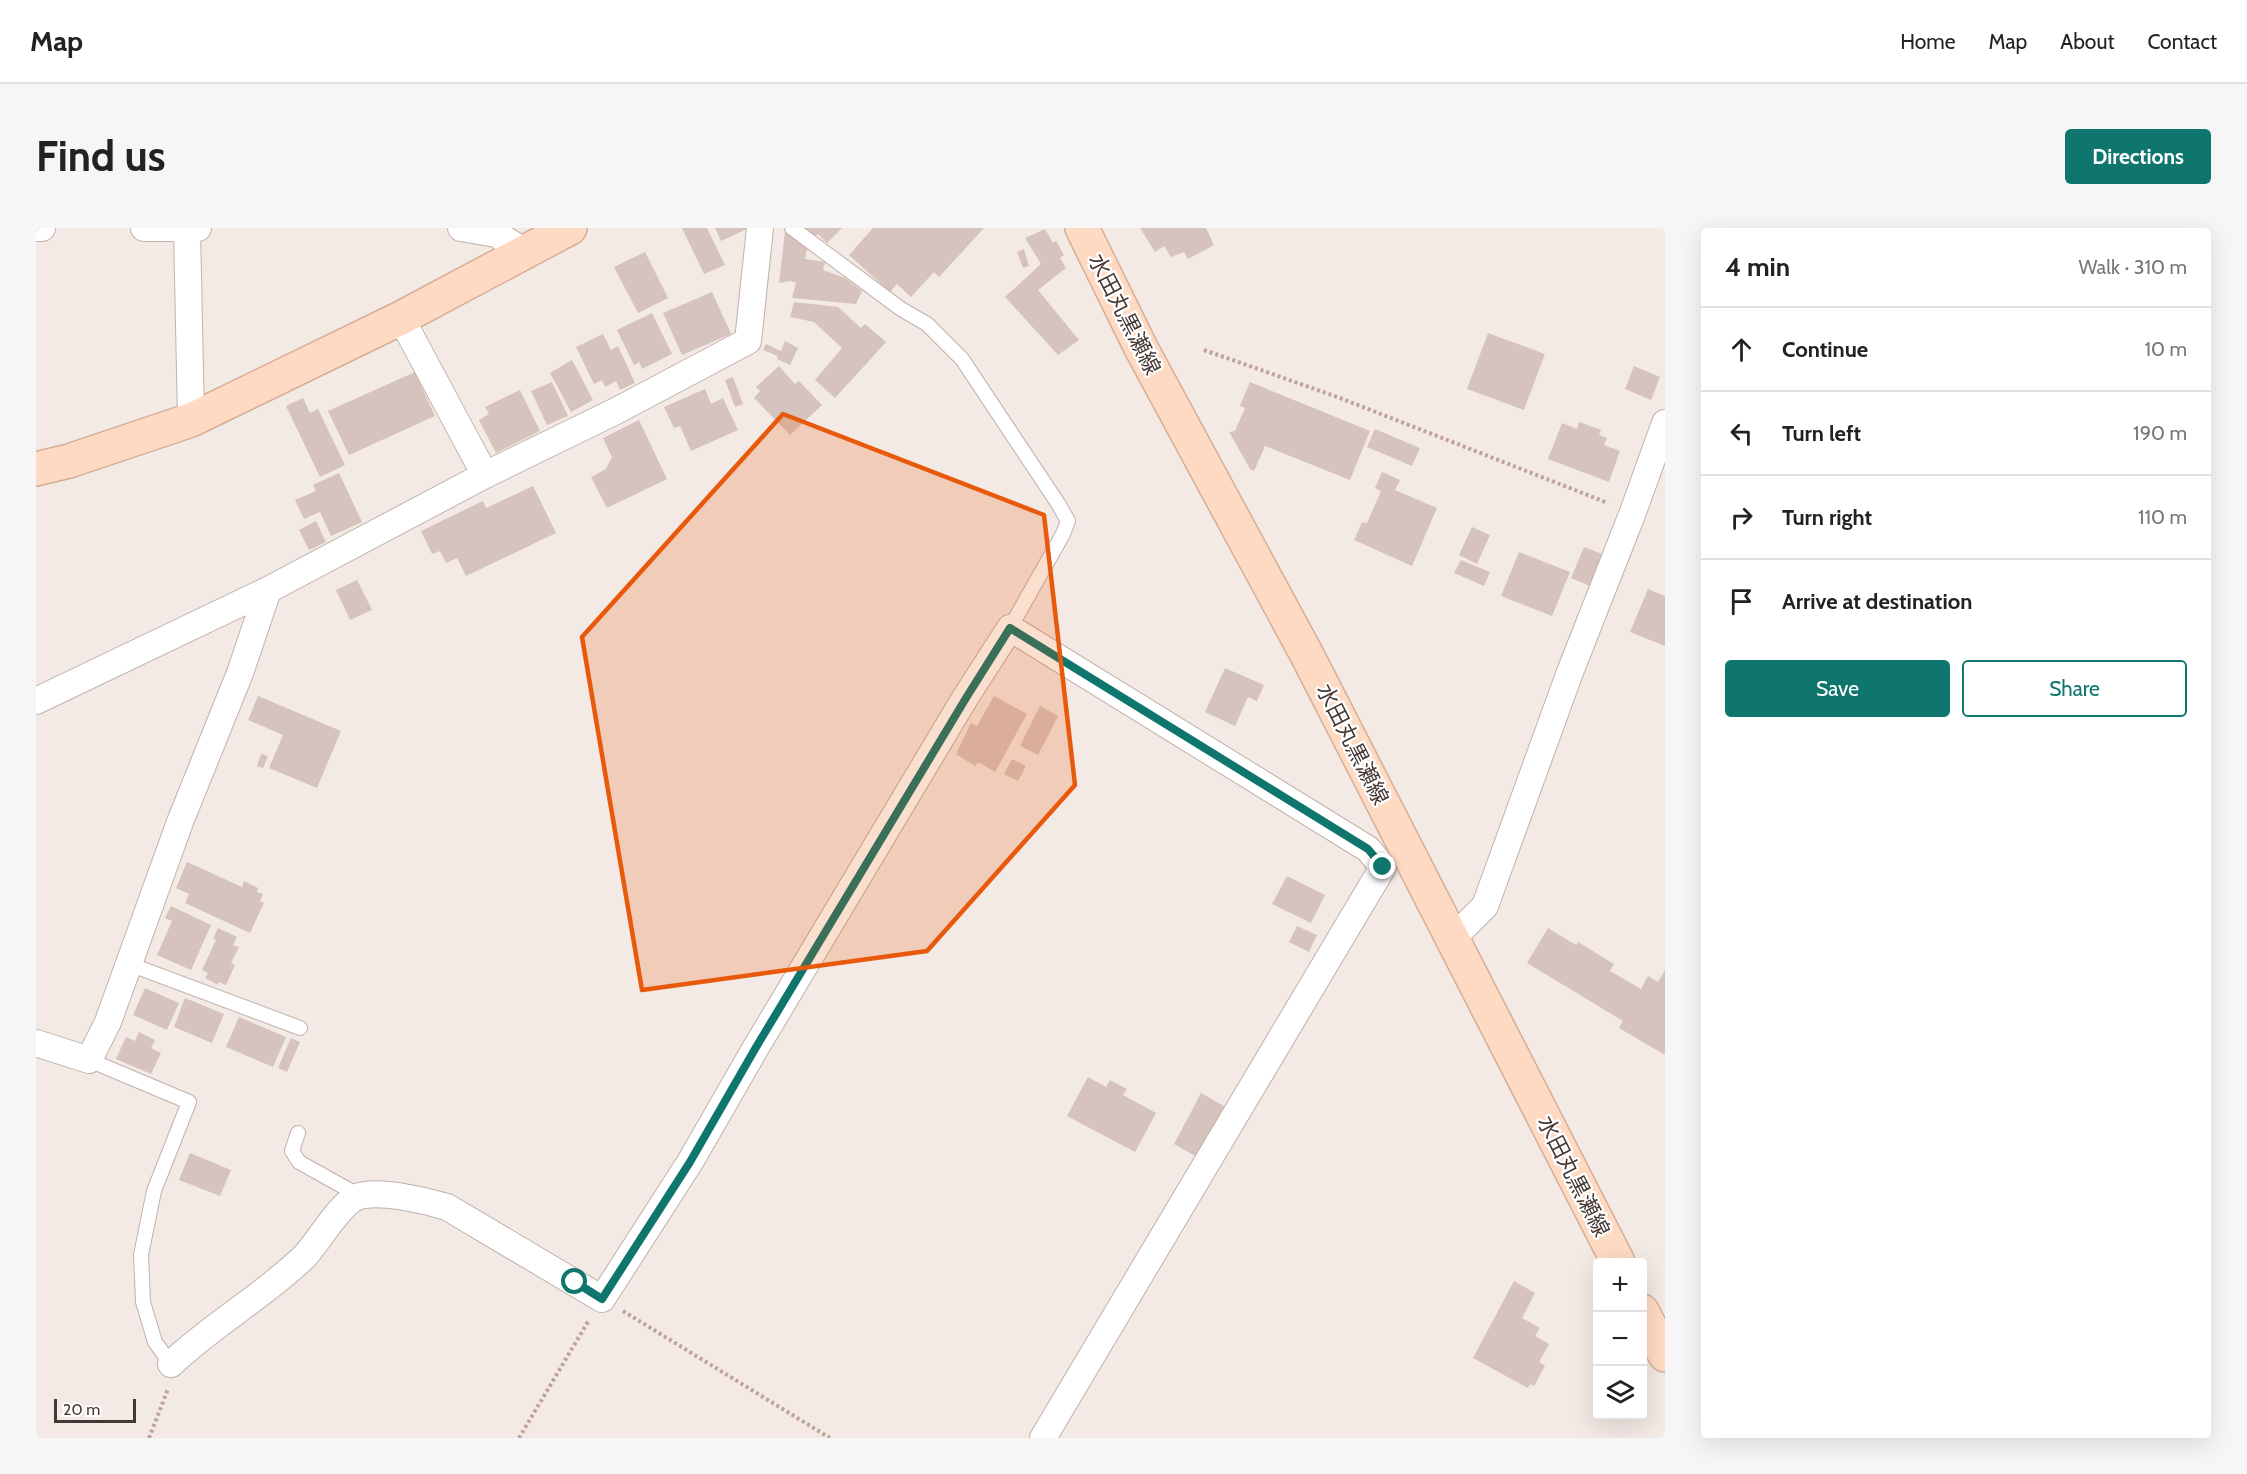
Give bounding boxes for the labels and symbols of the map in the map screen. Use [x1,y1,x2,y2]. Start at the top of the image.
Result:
street label: 水田丸黒瀬線 [1083,249,1167,379]
street label: 水田丸黒瀬線 [1311,679,1395,809]
route end [1369,853,1395,879]
street label: 水田丸黒瀬線 [1532,1111,1616,1241]
route start [561,1268,587,1294]
scale bar [54,1396,136,1424]

